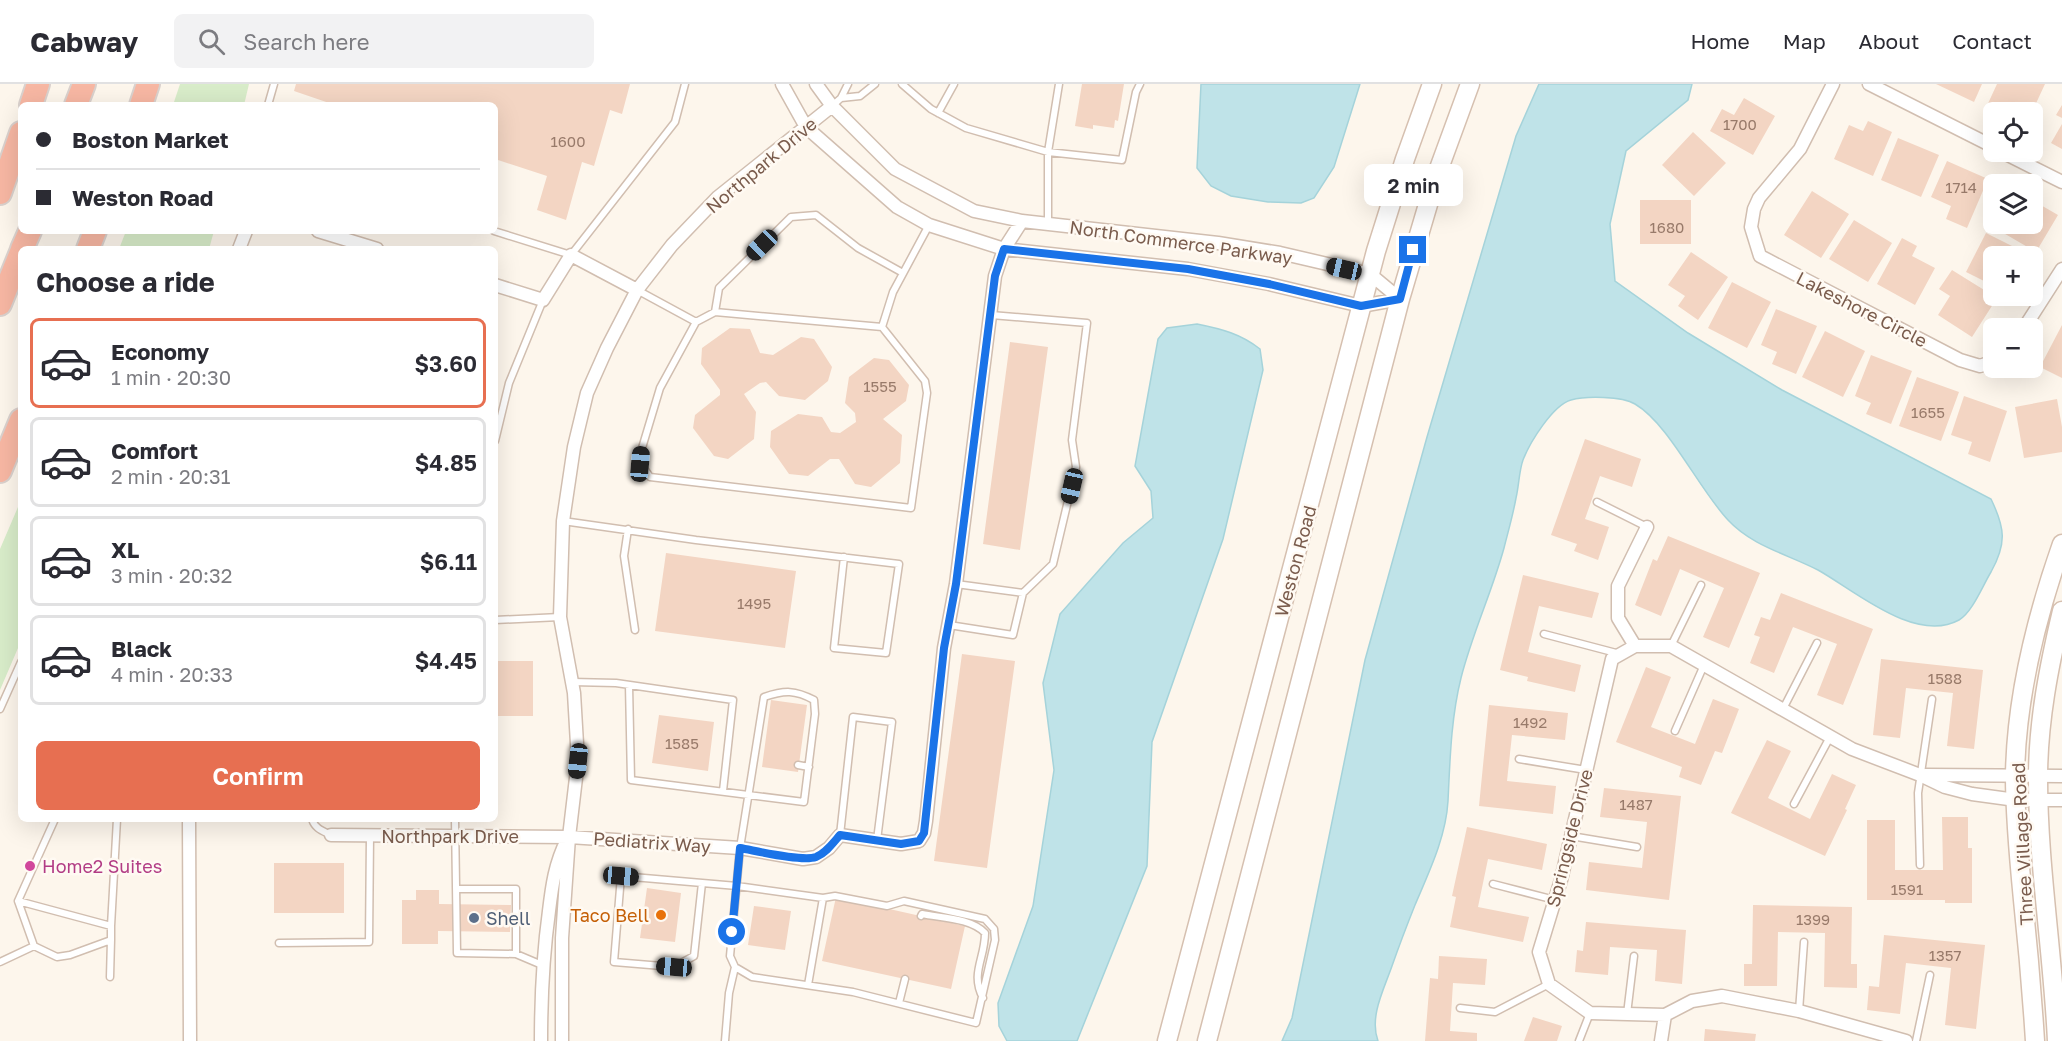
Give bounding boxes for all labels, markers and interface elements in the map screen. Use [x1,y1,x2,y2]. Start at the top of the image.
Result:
search box [174,14,594,68]
text: Cabway [30,25,138,58]
icon: search [195,25,228,58]
text: Search here [243,28,369,55]
text: Home [1690,28,1750,54]
text: Map [1783,28,1826,54]
text: About [1859,28,1919,54]
text: Contact [1952,28,2032,54]
map controls [1983,102,2043,378]
button: locate [1983,102,2043,162]
street label: Northpark Drive [701,112,821,218]
house number: 1700 [1723,115,1757,133]
text: Boston Market [72,126,229,153]
house number: 1600 [551,132,585,150]
callout: 2 min [1364,163,1462,205]
text: 2 min [1388,173,1440,197]
button: layers [1983,174,2043,234]
house number: 1714 [1945,178,1977,196]
text: Weston Road [72,184,213,211]
street label: North Commerce Parkway [1068,215,1294,269]
house number: 1680 [1650,218,1684,236]
car [743,226,781,264]
route end [1399,236,1426,263]
button: + [1983,246,2043,306]
car [1324,256,1364,282]
text: Choose a ride [36,266,215,298]
street label: Lakeshore Circle [1793,267,1931,351]
button: − [1983,318,2043,378]
icon: car [39,336,93,390]
text: Economy [111,338,209,365]
text: $3.60 [415,350,477,377]
text: 1 min · 20:30 [111,365,231,389]
house number: 1555 [863,377,897,395]
house number: 1655 [1911,403,1945,421]
icon: car [39,435,93,489]
text: Comfort [111,437,198,464]
car [629,445,651,483]
text: $4.85 [415,449,477,476]
text: 2 min · 20:31 [111,464,230,488]
car [1059,466,1085,506]
street label: Weston Road [1270,503,1320,619]
icon: car [39,534,93,588]
text: XL [111,536,139,563]
text: $6.11 [420,548,477,575]
text: 3 min · 20:32 [111,563,232,587]
house number: 1495 [737,594,771,612]
icon: car [39,633,93,687]
text: Black [111,635,172,662]
text: $4.45 [415,647,477,674]
text: 4 min · 20:33 [111,662,233,686]
house number: 1588 [1928,669,1962,687]
house number: 1492 [1513,713,1547,731]
house number: 1585 [665,734,699,752]
button: Confirm [36,741,480,810]
car [567,742,589,780]
street label: Three Village Road [2007,762,2037,926]
street label: Springside Drive [1541,767,1597,909]
house number: 1487 [1619,795,1653,813]
street label: Northpark Drive [381,825,519,847]
street label: Pediatrix Way [592,827,712,857]
place label: Home2 Suites [42,855,162,877]
marker: Home2 Suites [23,859,37,873]
car [602,865,640,887]
house number: 1591 [1891,880,1923,898]
place label: Taco Bell [570,904,649,926]
place label: Shell [486,907,531,929]
marker: Taco Bell [654,908,668,922]
house number: 1399 [1796,910,1830,928]
marker: Shell [467,911,481,925]
route start [718,918,745,945]
house number: 1357 [1929,946,1961,964]
car [655,956,693,978]

